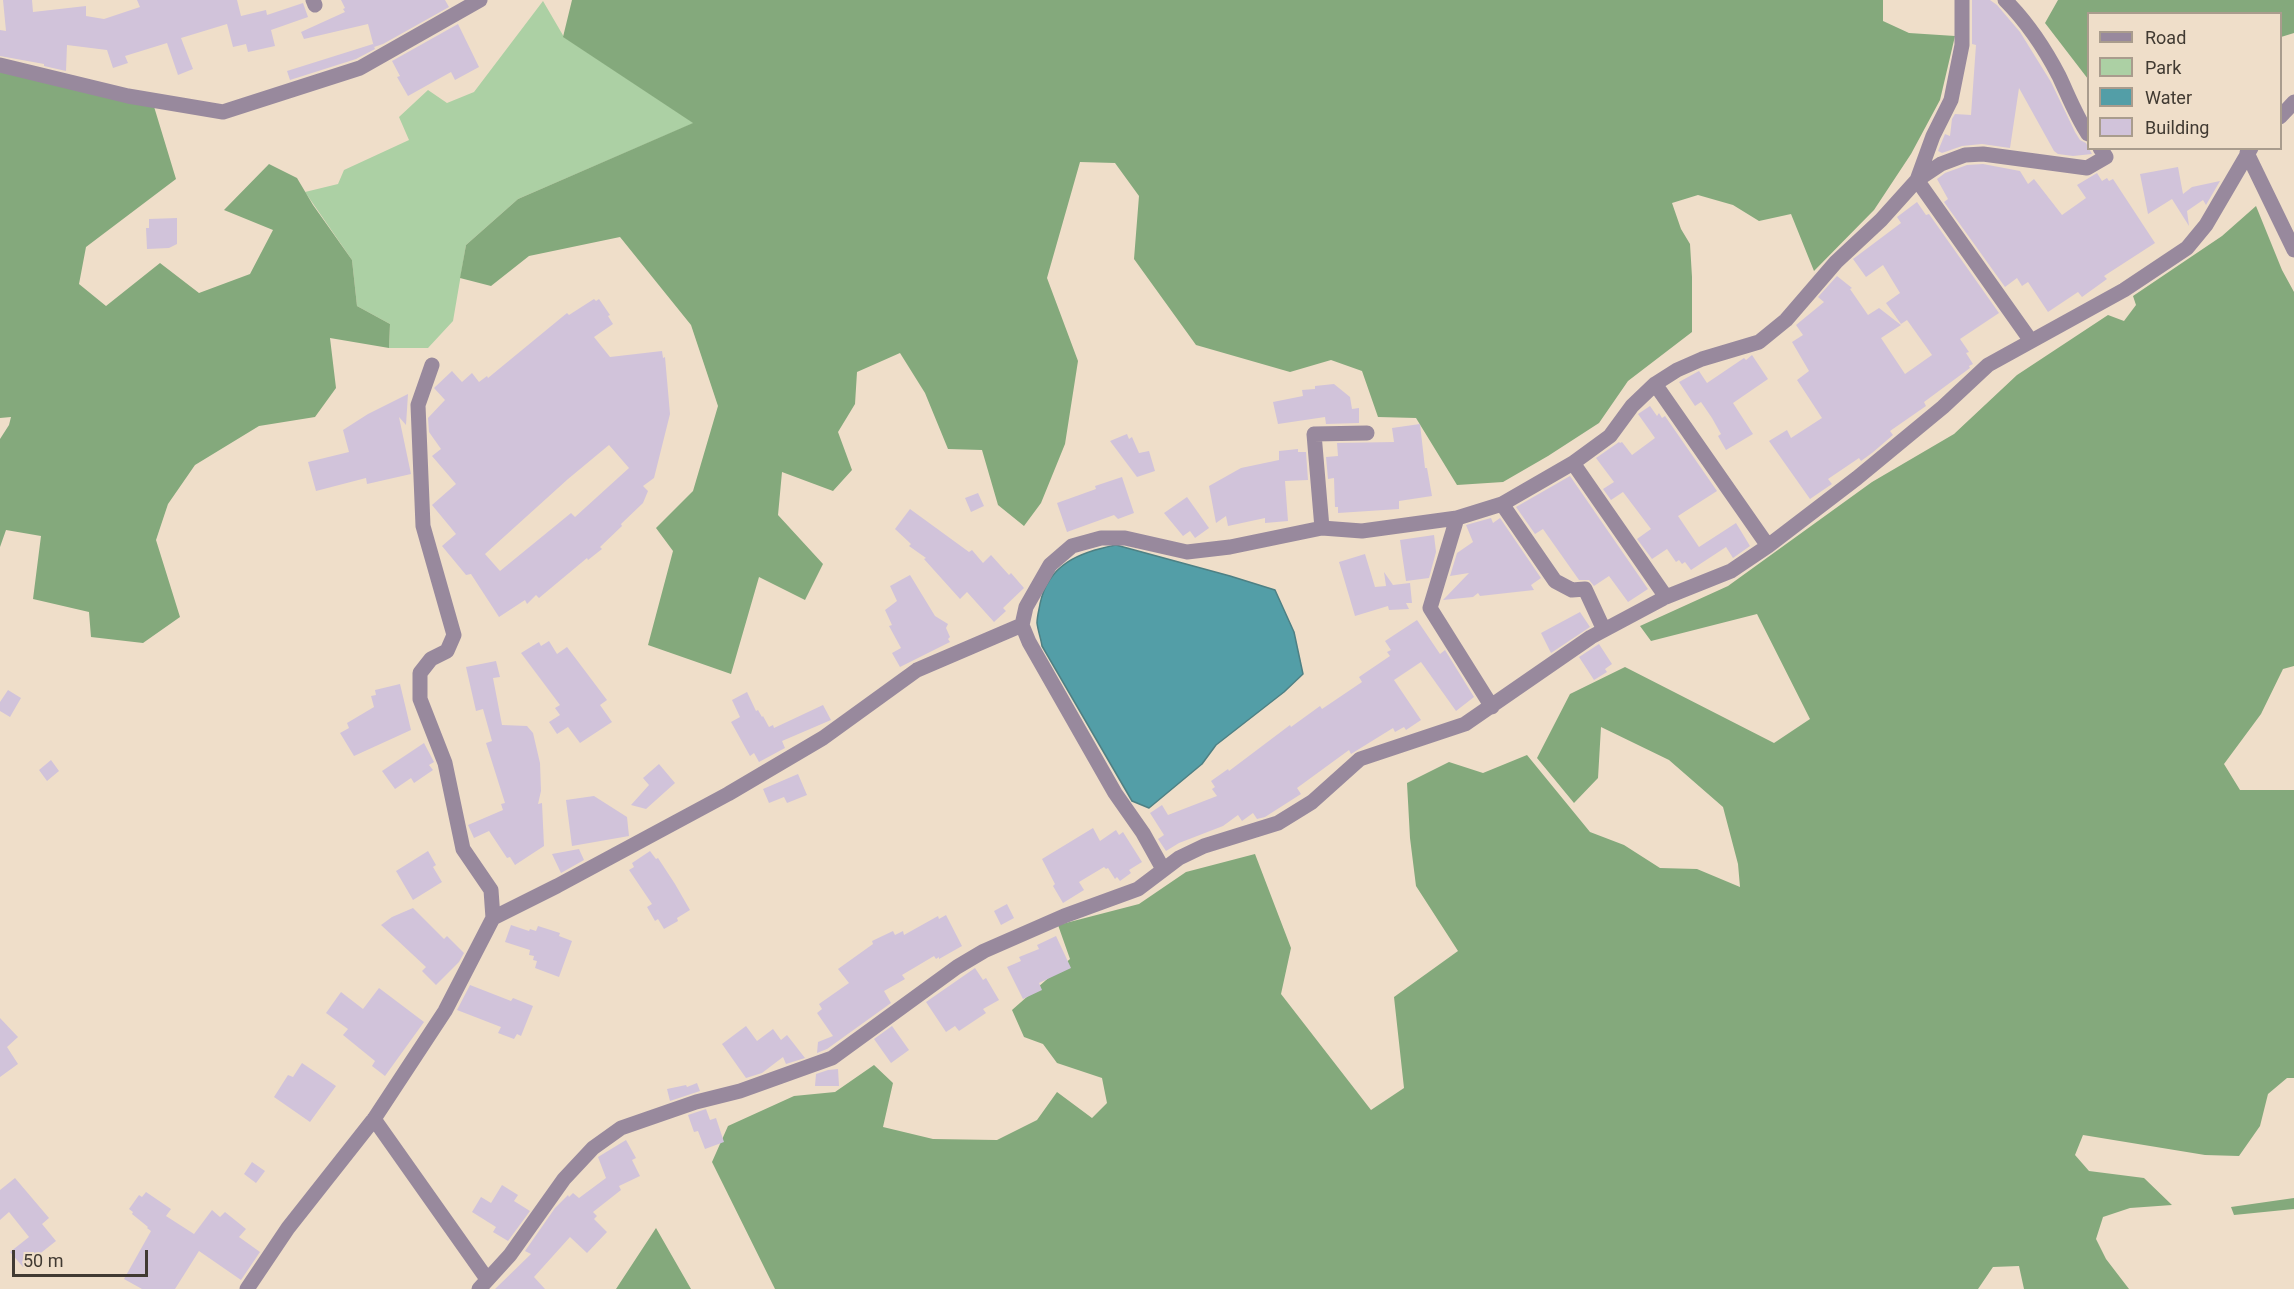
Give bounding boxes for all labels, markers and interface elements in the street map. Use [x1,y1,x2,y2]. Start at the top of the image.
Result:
legend [2087,12,2282,150]
text: Road [2145,27,2186,48]
text: Park [2145,57,2181,78]
text: Water [2145,87,2192,108]
text: Building [2145,117,2209,138]
scale bar [15,1238,152,1276]
text: 50 m [23,1250,63,1271]

